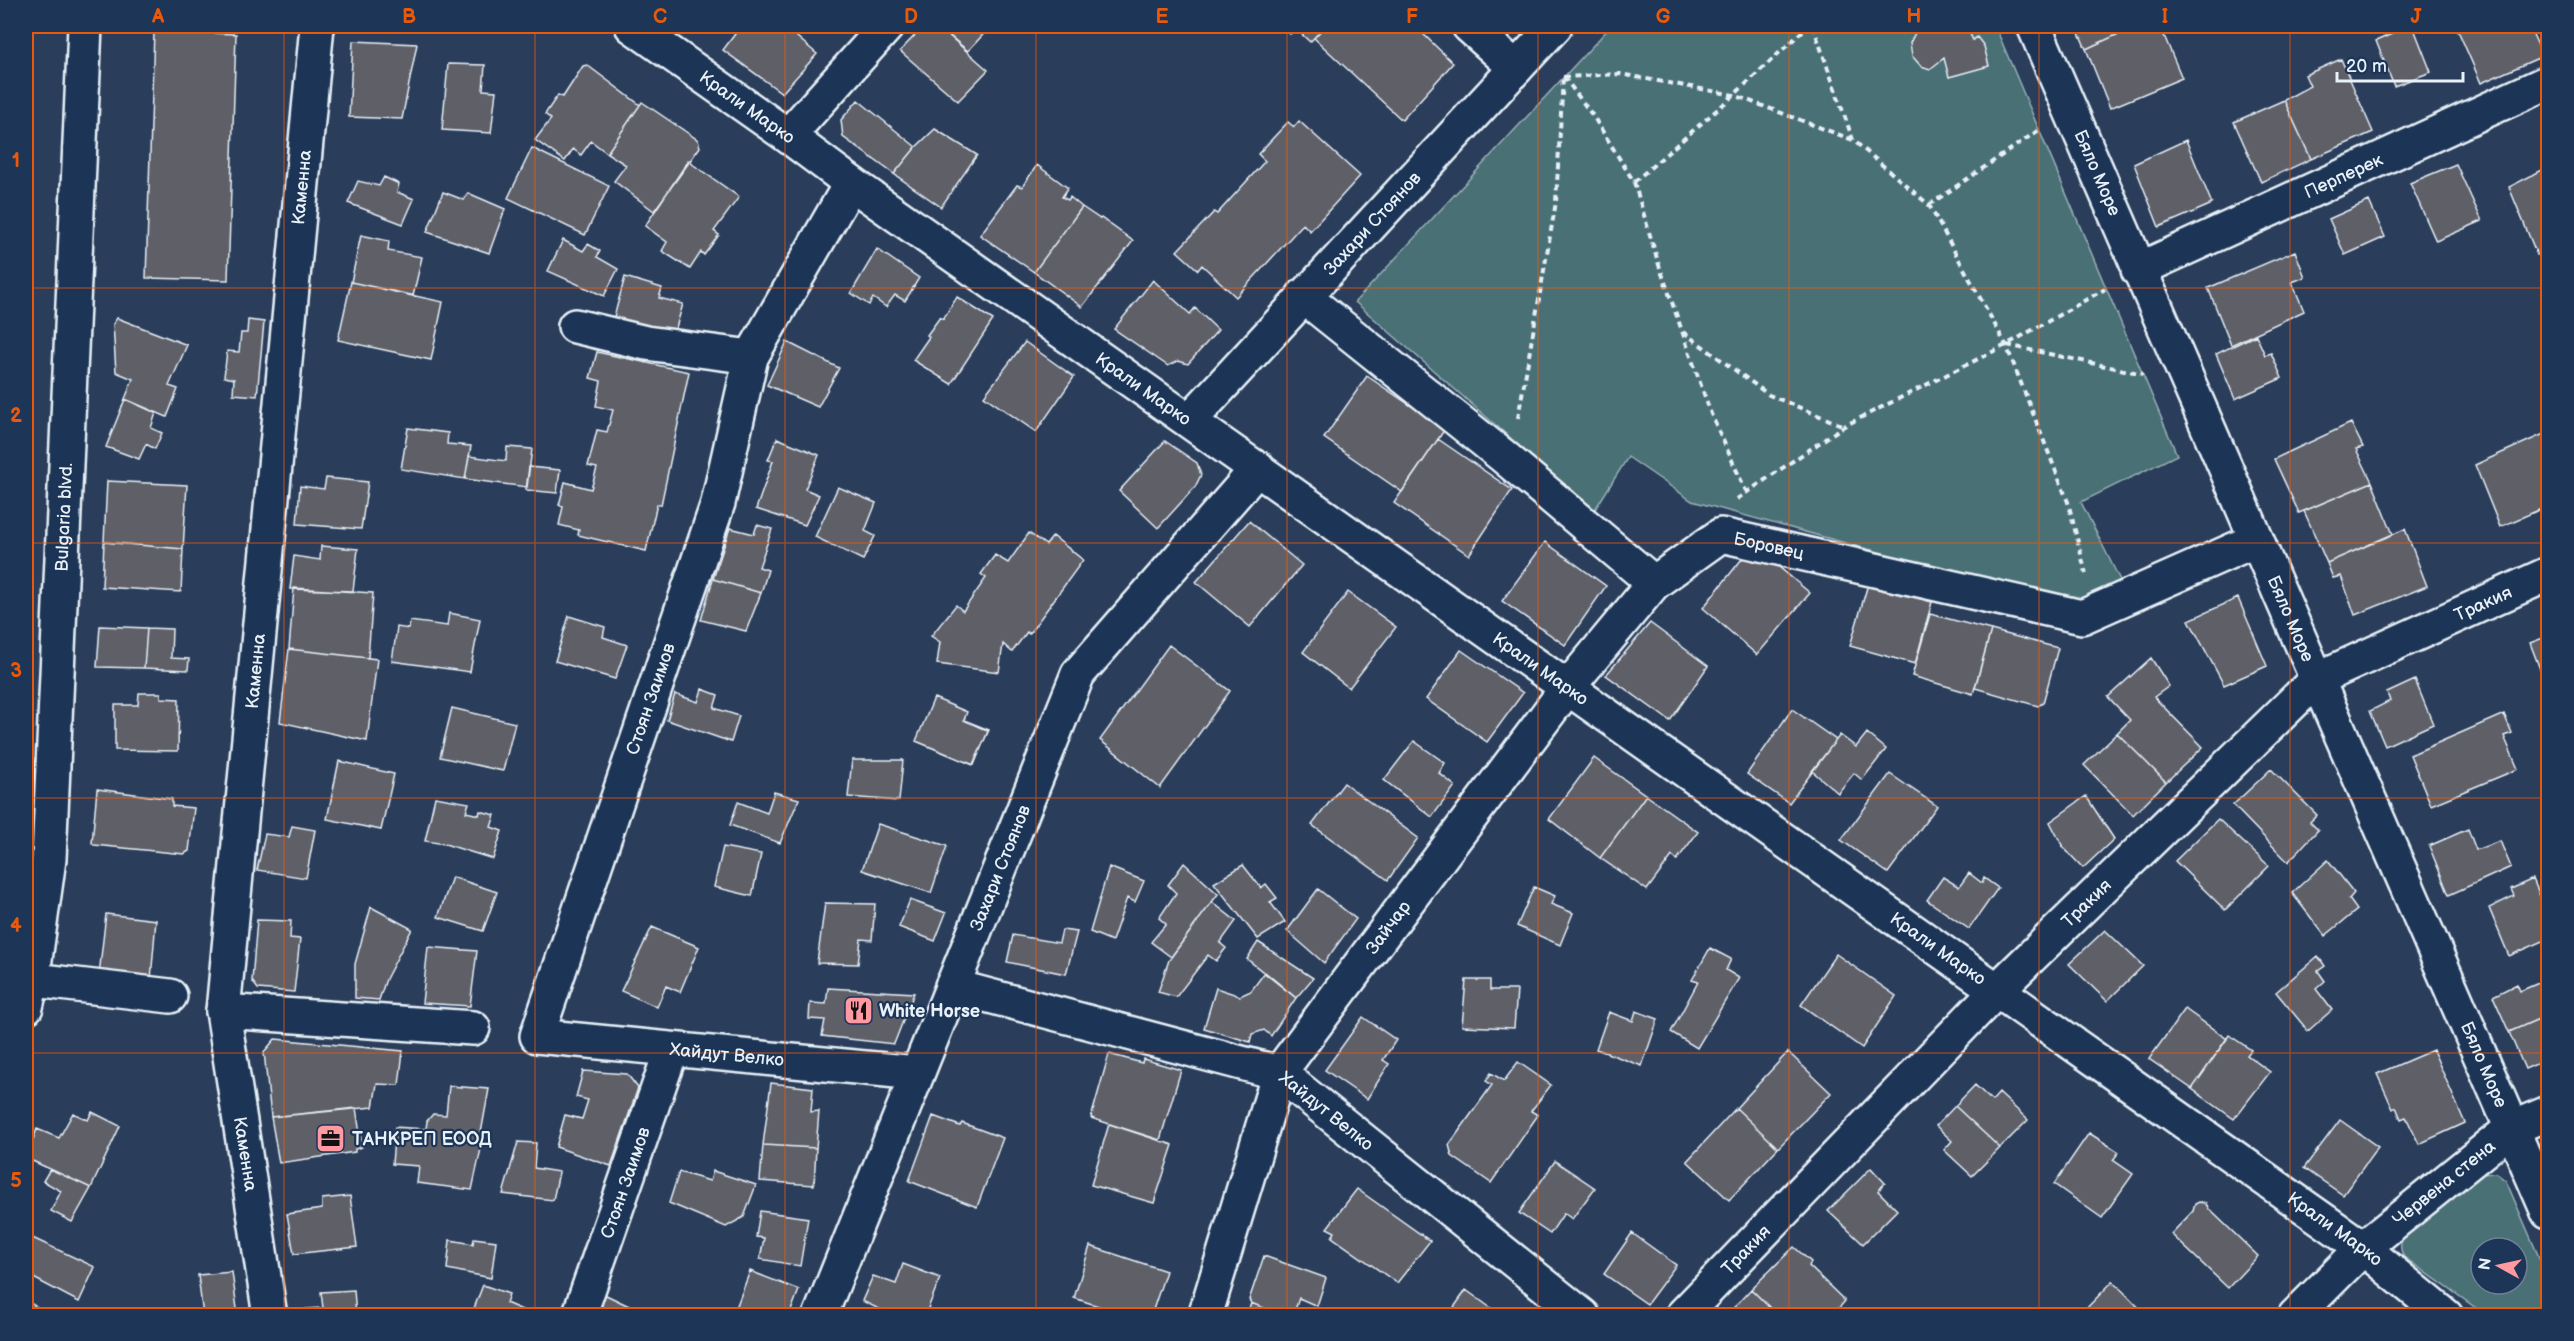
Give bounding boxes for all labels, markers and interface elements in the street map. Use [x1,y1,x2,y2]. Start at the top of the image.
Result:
text: A [151,5,165,29]
text: B [402,5,416,29]
text: C [653,5,667,29]
text: D [904,5,918,29]
text: E [1156,5,1169,29]
text: F [1406,5,1418,29]
text: G [1656,5,1671,29]
text: H [1907,5,1921,29]
text: I [2162,5,2168,29]
text: J [2411,5,2423,29]
scale bar [2337,45,2463,83]
text: 20 m [2346,56,2387,77]
street label: Крали Марко [695,66,799,148]
street label: Бяло Море [2070,127,2125,219]
text: 1 [12,149,20,173]
street label: Каменна [288,149,316,226]
street label: Перперек [2301,149,2386,203]
street label: Захари Стоянов [1319,167,1426,280]
street label: Крали Марко [1091,348,1195,430]
text: 2 [10,404,22,428]
street label: Bulgaria blvd. [51,462,77,572]
street label: Боровец [1732,528,1807,564]
street label: Бяло Море [2263,573,2319,665]
street label: Тракия [2451,581,2515,626]
street label: Крали Марко [1489,628,1592,710]
street label: Каменна [241,632,269,710]
street label: Стоян Заимов [622,640,680,758]
text: 3 [10,659,22,683]
street label: Захари Стоянов [965,801,1035,934]
street label: Тракия [2057,874,2116,932]
street label: Зайчар [1361,896,1415,958]
street label: Крали Марко [1886,908,1990,989]
text: 4 [10,914,22,938]
restaurant icon: White Horse [842,995,874,1027]
place label: White Horse [879,1001,980,1022]
street label: Бяло Море [2456,1018,2512,1111]
street label: Хайдут Велко [669,1038,785,1070]
street label: Хайдут Велко [1275,1067,1378,1155]
street label: Каменна [229,1115,261,1193]
office icon: ТАНКРЕП ЕООД [315,1123,347,1155]
street label: Стоян Заимов [596,1124,654,1241]
place label: ТАНКРЕП ЕООД [352,1129,492,1150]
street label: Червена стена [2388,1135,2500,1230]
text: 5 [10,1169,22,1193]
street label: Крали Марко [2283,1188,2387,1270]
street label: Тракия [1717,1221,1775,1279]
north arrow [2469,1236,2529,1296]
text: N [2475,1257,2496,1271]

